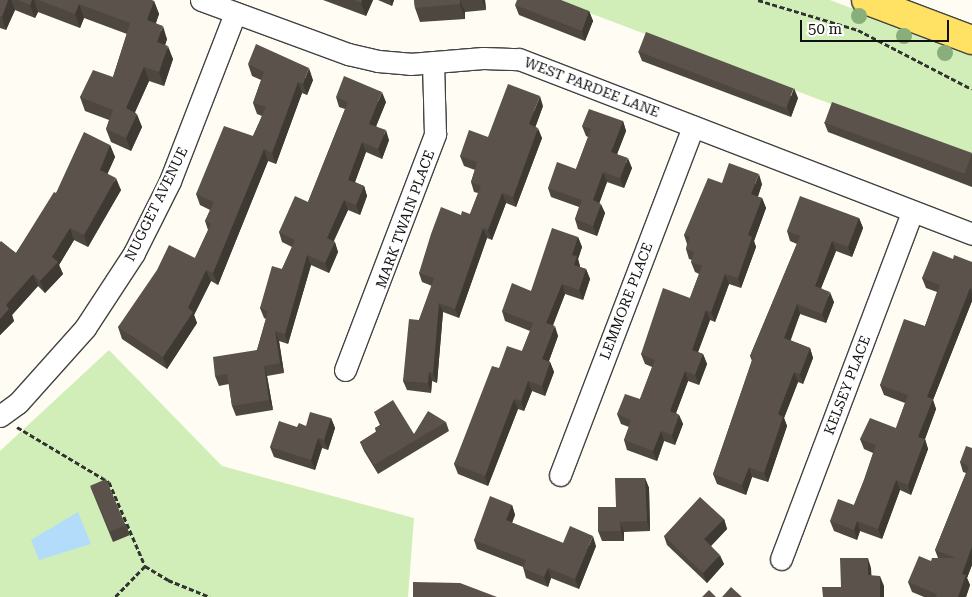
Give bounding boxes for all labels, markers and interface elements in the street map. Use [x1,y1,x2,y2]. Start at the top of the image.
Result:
scale bar [802,10,951,42]
text: 50 m [808,20,842,38]
street label: WEST PARDEE LANE [522,53,662,121]
street label: NUGGET AVENUE [121,144,191,264]
street label: MARK TWAIN PLACE [372,148,438,290]
street label: LEMMORE PLACE [596,240,656,362]
street label: KELSEY PLACE [820,333,874,437]

